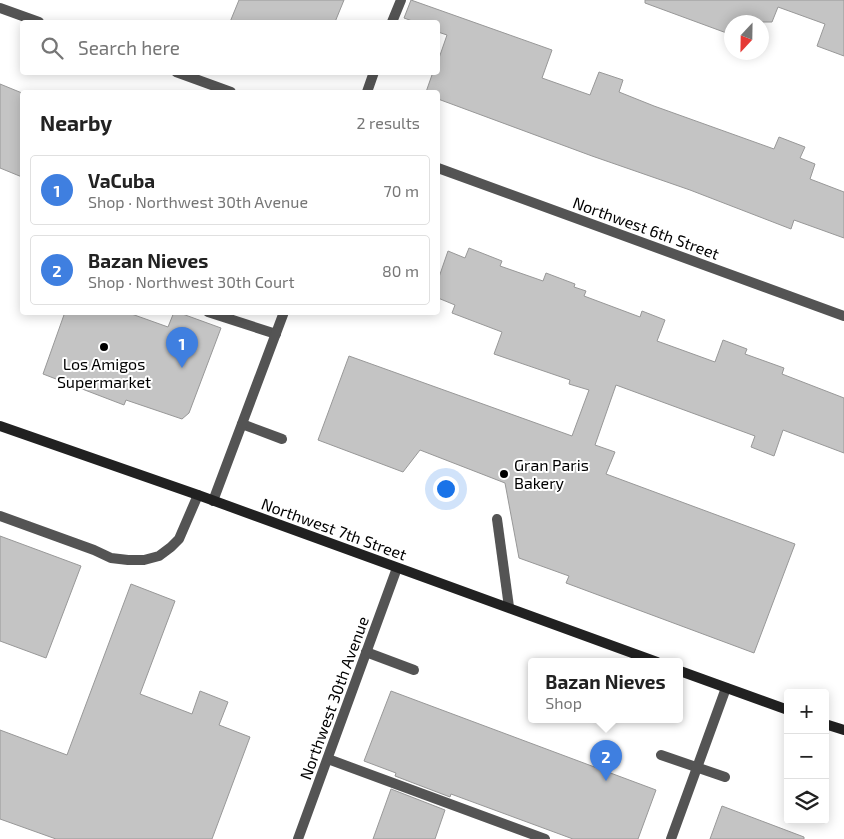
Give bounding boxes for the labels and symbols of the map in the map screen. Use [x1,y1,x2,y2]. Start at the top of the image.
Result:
north arrow [724,15,769,60]
street label: Northwest 6th Street [570,192,722,263]
pin: 1 [166,327,198,368]
marker: Los Amigos Supermarket [98,341,110,353]
place label: Los Amigos Supermarket [57,354,151,391]
place label: Gran Paris Bakery [514,455,589,492]
marker: Gran Paris Bakery [498,468,510,480]
your location [433,476,459,502]
street label: Northwest 7th Street [259,493,409,564]
street label: Northwest 30th Avenue [295,614,372,782]
pin: 2 [590,740,622,781]

